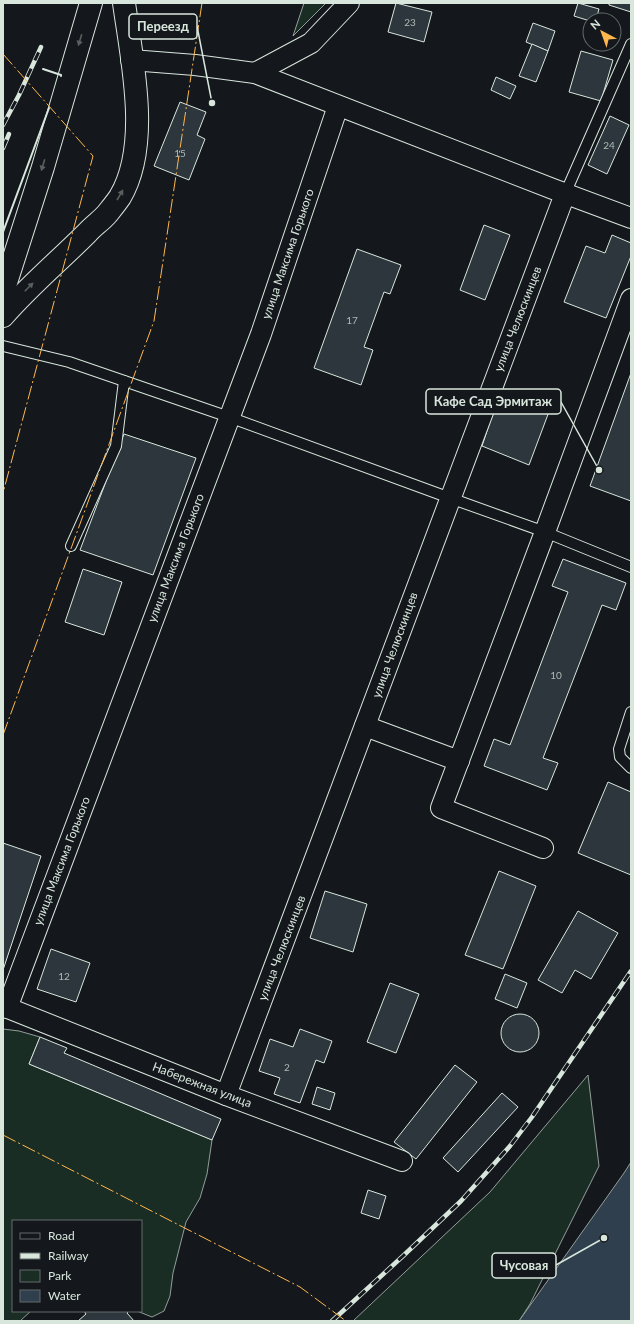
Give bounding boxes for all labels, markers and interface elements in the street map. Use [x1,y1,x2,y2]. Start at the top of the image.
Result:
north arrow [582,12,622,52]
callout: Переезд [129,14,197,39]
house number: 23 [404,16,416,28]
text: N [588,16,603,32]
text: Переезд [137,18,190,34]
one-way arrow [77,35,83,47]
house number: 24 [603,139,615,151]
house number: 15 [174,147,186,159]
one-way arrow [40,159,46,171]
street label: улица Максима Горького [258,187,317,321]
one-way arrow [117,189,124,201]
street label: улица Челюскинцев [491,264,545,374]
one-way arrow [24,282,34,292]
house number: 17 [346,314,358,326]
callout: Кафе Сад Эрмитаж [426,389,561,414]
text: Кафе Сад Эрмитаж [434,393,553,409]
street label: улица Максима Горького [144,491,207,624]
street label: улица Челюскинцев [368,590,421,700]
house number: 10 [550,669,562,681]
street label: улица Максима Горького [30,794,93,927]
street label: улица Челюскинцев [255,893,309,1003]
house number: 12 [58,970,70,982]
street label: Набережная улица [150,1059,254,1110]
house number: 2 [284,1061,290,1073]
legend [12,1220,142,1312]
text: Road [48,1228,75,1243]
text: Railway [48,1248,89,1263]
callout: Чусовая [492,1253,556,1278]
text: Чусовая [500,1257,548,1273]
text: Park [48,1268,72,1283]
text: Water [48,1288,81,1303]

